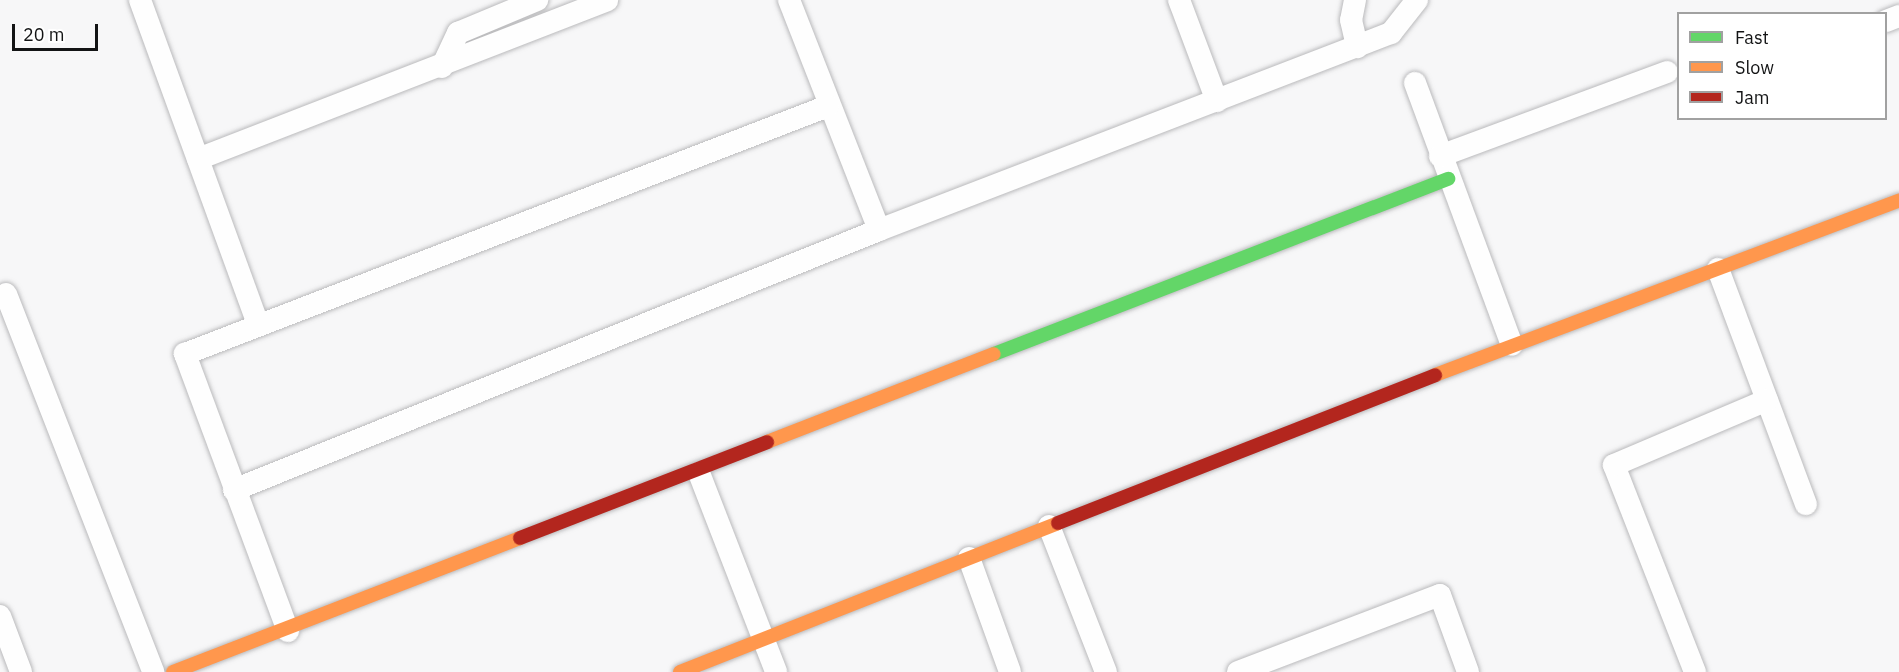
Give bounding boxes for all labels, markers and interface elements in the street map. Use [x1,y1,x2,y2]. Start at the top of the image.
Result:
scale bar [15,12,100,50]
legend [1677,12,1887,120]
text: 20 m [23,23,65,46]
text: Fast [1735,26,1769,49]
text: Slow [1735,56,1774,79]
text: Jam [1735,86,1770,109]

